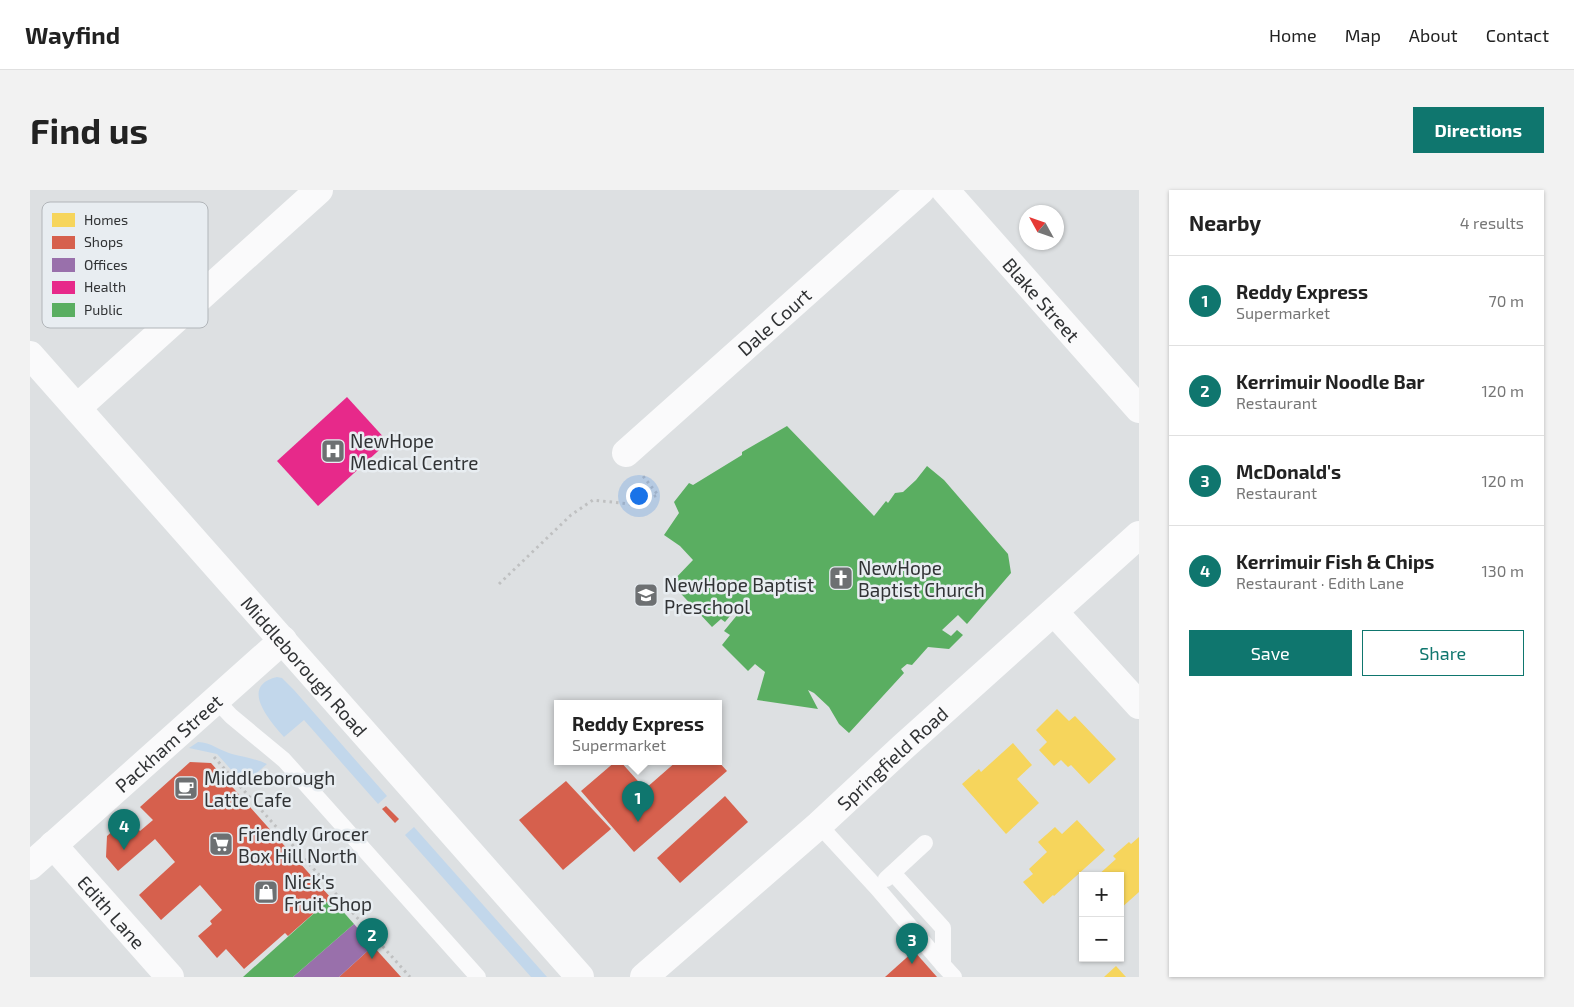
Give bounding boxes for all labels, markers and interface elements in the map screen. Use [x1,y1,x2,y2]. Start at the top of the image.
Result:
text: Wayfind [25,20,120,49]
text: Home [1269,24,1317,46]
text: Map [1345,24,1381,46]
text: About [1409,24,1458,46]
text: Contact [1486,24,1549,46]
button: Directions [1413,107,1544,153]
text: Find us [30,109,148,151]
legend [42,202,208,328]
north arrow [1019,205,1064,250]
text: Nearby [1189,210,1261,235]
text: Homes [84,211,128,228]
text: 4 results [1460,213,1524,232]
text: Shops [84,233,123,250]
street label: Blake Street [999,253,1085,346]
text: Offices [84,256,128,273]
text: Health [84,278,126,295]
text: Reddy Express [1236,280,1368,303]
street label: Dale Court [732,283,815,360]
text: 1 [1202,291,1208,310]
text: 70 m [1489,291,1524,310]
text: Public [84,301,123,318]
text: Supermarket [1236,303,1330,322]
text: Kerrimuir Noodle Bar [1236,370,1425,393]
text: 2 [1200,381,1210,400]
text: 120 m [1481,381,1524,400]
text: Restaurant [1236,393,1317,412]
place label: NewHope Medical Centre [350,429,478,474]
hospital icon: NewHope Medical Centre [320,438,346,464]
text: McDonald's [1236,460,1341,483]
text: 3 [1200,471,1210,490]
text: 120 m [1481,471,1524,490]
your location [626,483,652,509]
text: Restaurant [1236,483,1317,502]
text: Kerrimuir Fish & Chips [1236,550,1434,573]
place label: NewHope Baptist Church [858,556,985,601]
text: 4 [1200,561,1210,580]
text: 130 m [1482,561,1524,580]
church icon: NewHope Baptist Church [828,565,854,591]
place label: NewHope Baptist Preschool [664,573,814,618]
text: Restaurant · Edith Lane [1236,573,1404,592]
school or university icon: NewHope Baptist Preschool [633,582,659,608]
street label: Middleborough Road [237,591,373,741]
button: Save [1189,630,1352,676]
button: Share [1362,630,1524,676]
street label: Packham Street [110,689,226,797]
popup [554,700,722,765]
street label: Springfield Road [832,701,952,814]
text: Reddy Express [572,712,704,735]
text: Supermarket [572,735,666,754]
place label: Middleborough Latte Cafe [204,766,335,811]
cafe icon: Middleborough Latte Cafe [173,775,199,801]
pin: 1 [622,781,654,822]
pin: 4 [108,809,140,850]
place label: Friendly Grocer Box Hill North [238,822,369,867]
supermarket icon: Friendly Grocer Box Hill North [208,831,234,857]
street label: Edith Lane [73,870,151,953]
place label: Nick's Fruit Shop [284,870,372,915]
map controls [1079,872,1124,962]
button: + [1079,872,1124,917]
shop icon: Nick's Fruit Shop [253,879,279,905]
button: − [1079,917,1124,962]
pin: 2 [356,918,388,959]
pin: 3 [896,923,928,964]

